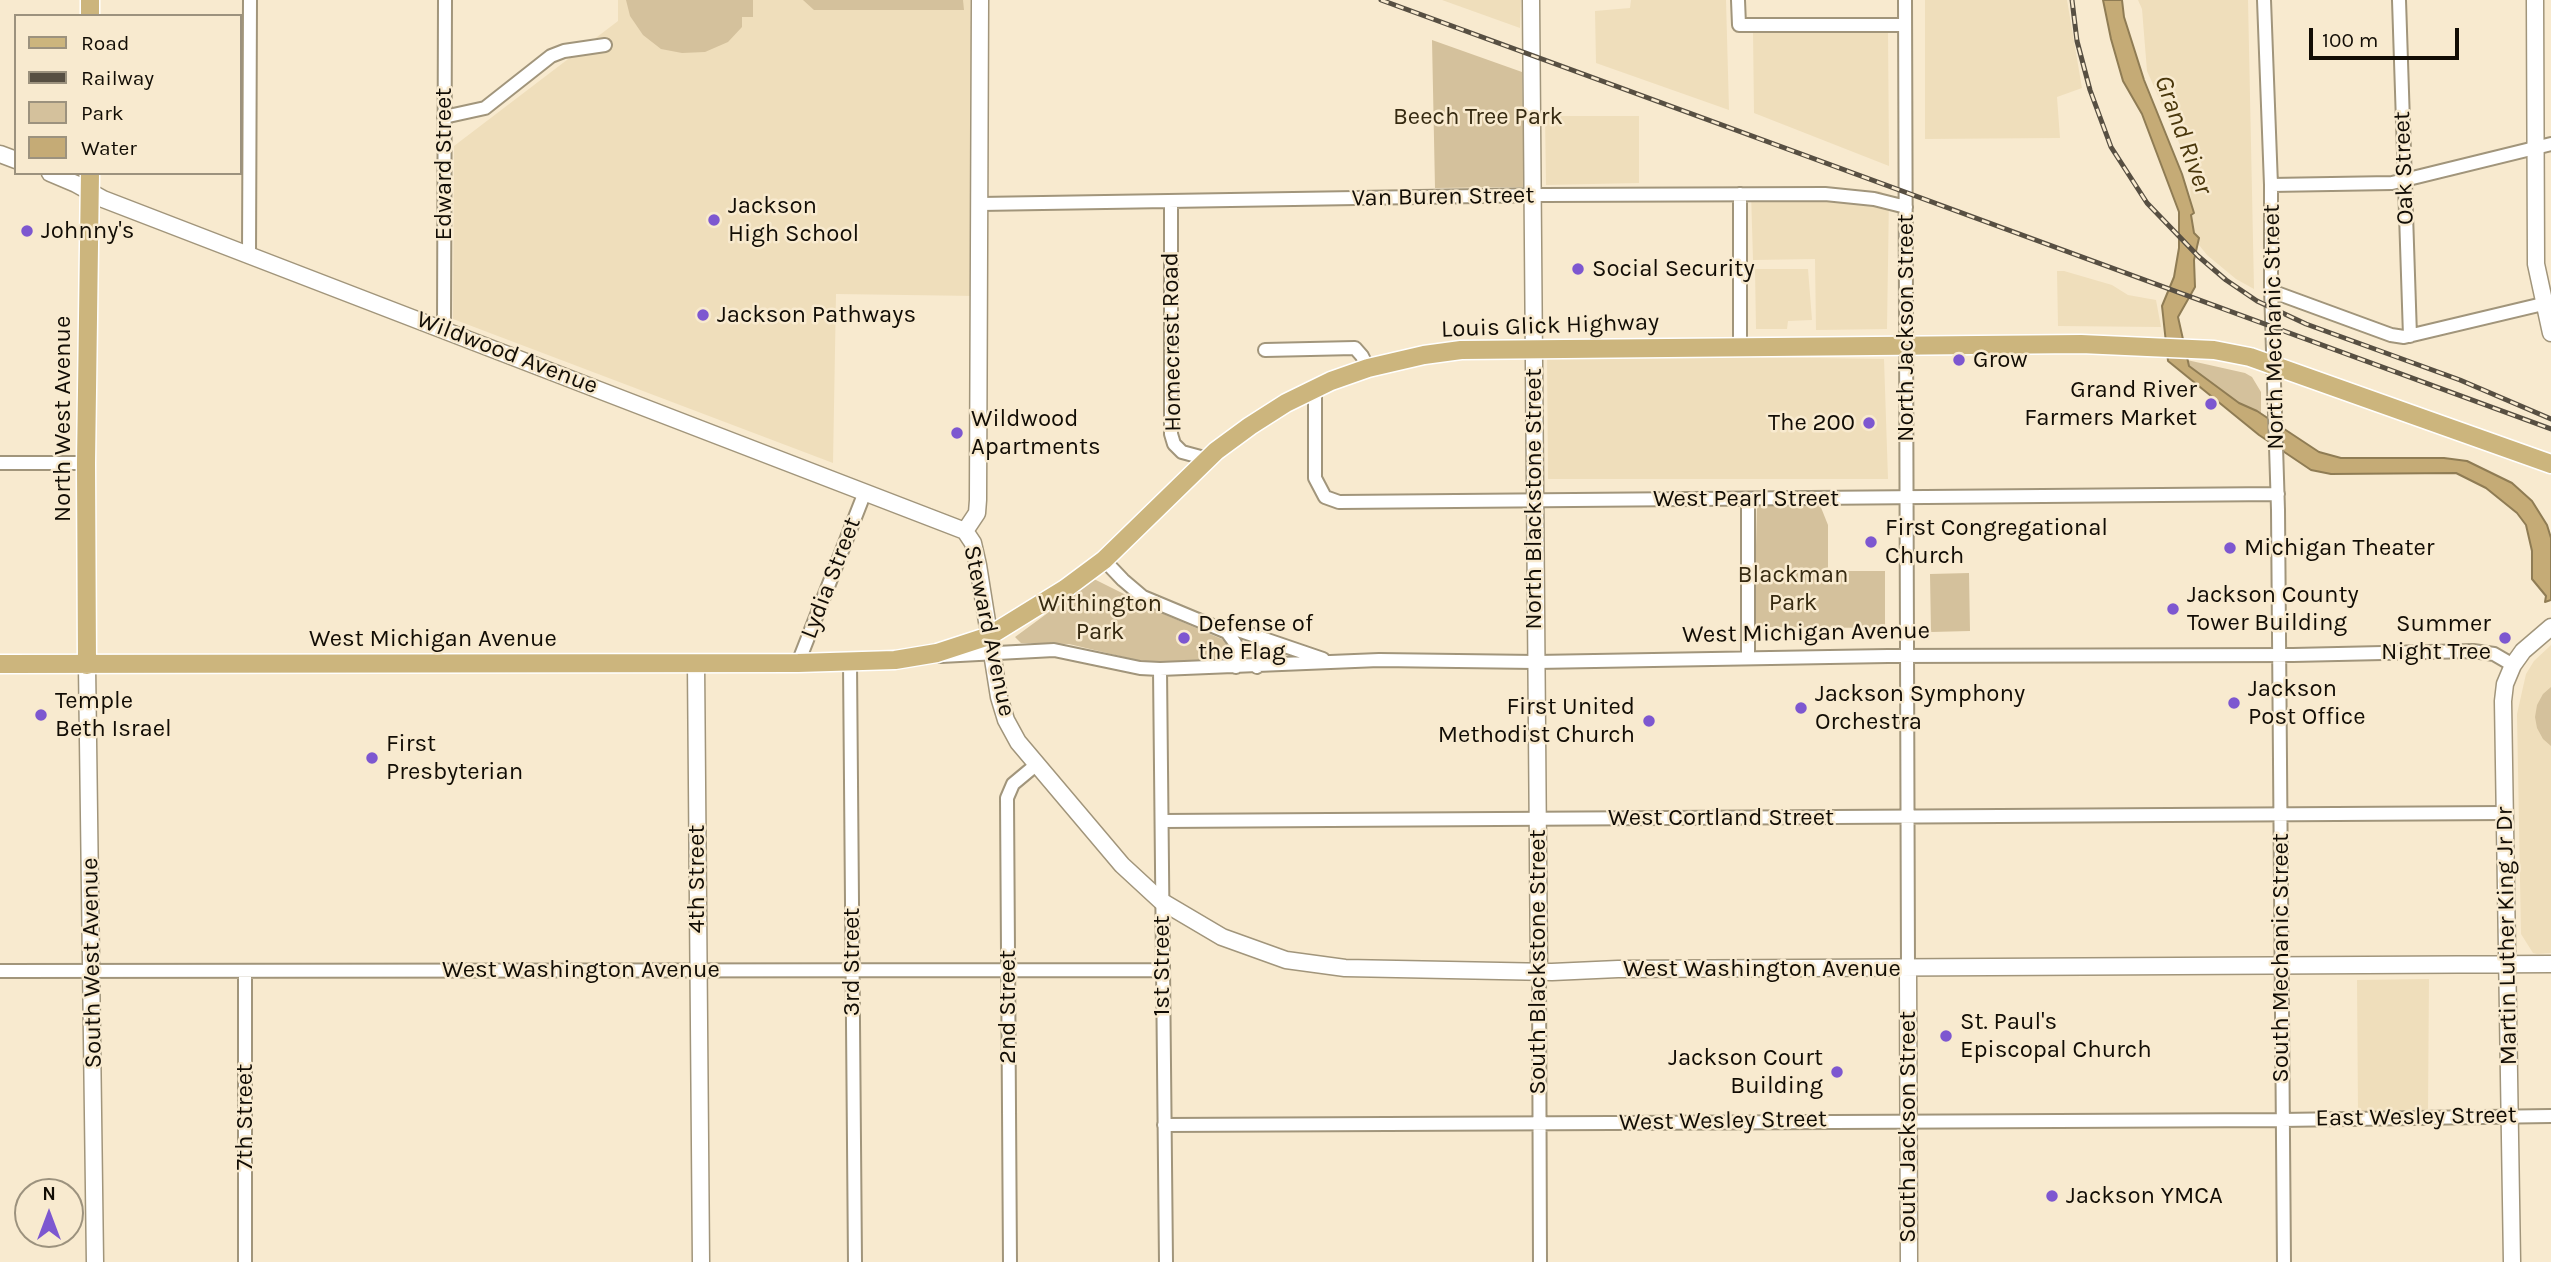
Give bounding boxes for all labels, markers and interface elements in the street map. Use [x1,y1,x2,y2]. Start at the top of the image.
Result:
legend [14,14,242,175]
scale bar [2313,14,2464,58]
text: 100 m [2322,28,2379,52]
text: Road [81,31,129,55]
text: Railway [81,66,154,90]
water label: Grand River [2147,71,2219,199]
street label: Edward Street [430,88,458,240]
text: Park [81,101,124,125]
park label: Beech Tree Park [1393,103,1563,131]
street label: Oak Street [2388,111,2420,225]
text: Water [81,136,137,160]
street label: Van Buren Street [1351,181,1535,213]
place label: Jackson High School [728,192,859,248]
street label: North Mechanic Street [2257,204,2291,450]
marker: Jackson High School [706,212,722,228]
street label: North Jackson Street [1892,214,1920,442]
place label: Johnny's [41,217,134,245]
marker: Johnny's [19,223,35,239]
street label: Homecrest Road [1156,252,1188,432]
place label: Social Security [1592,255,1755,283]
marker: Social Security [1570,261,1586,277]
place label: Jackson Pathways [717,301,916,329]
street label: Wildwood Avenue [412,305,602,401]
marker: Jackson Pathways [695,307,711,323]
street label: Louis Glick Highway [1440,308,1660,344]
street label: North West Avenue [49,316,77,522]
place label: Grow [1973,346,2028,374]
marker: Grow [1951,352,1967,368]
street label: North Blackstone Street [1520,368,1548,630]
place label: Grand River Farmers Market [2024,376,2197,432]
marker: Grand River Farmers Market [2203,396,2219,412]
place label: Wildwood Apartments [971,405,1101,461]
place label: The 200 [1768,409,1855,437]
marker: The 200 [1861,415,1877,431]
marker: Wildwood Apartments [949,425,965,441]
street label: West Pearl Street [1653,485,1839,513]
street label: Lydia Street [795,513,867,643]
place label: First Congregational Church [1885,514,2108,570]
marker: First Congregational Church [1863,534,1879,550]
place label: Michigan Theater [2244,534,2434,562]
marker: Michigan Theater [2222,540,2238,556]
street label: Steward Avenue [957,543,1021,719]
park label: Blackman Park [1738,561,1848,617]
place label: Jackson County Tower Building [2187,581,2359,637]
park label: Withington Park [1038,590,1162,646]
marker: Jackson County Tower Building [2165,601,2181,617]
place label: Defense of the Flag [1198,610,1313,666]
place label: Summer Night Tree [2381,610,2491,666]
street label: West Michigan Avenue [1682,616,1930,650]
street label: West Michigan Avenue [309,625,557,653]
marker: Defense of the Flag [1176,630,1192,646]
marker: Summer Night Tree [2497,630,2513,646]
place label: Jackson Post Office [2248,675,2366,731]
place label: Jackson Symphony Orchestra [1815,680,2025,736]
place label: Temple Beth Israel [55,687,172,743]
place label: First United Methodist Church [1438,693,1635,749]
marker: Jackson Post Office [2226,695,2242,711]
marker: Jackson Symphony Orchestra [1793,700,1809,716]
marker: Temple Beth Israel [33,707,49,723]
marker: First United Methodist Church [1641,713,1657,729]
place label: First Presbyterian [386,730,523,786]
marker: First Presbyterian [364,750,380,766]
street label: West Cortland Street [1608,804,1834,832]
street label: Martin Luther King Jr Dr [2490,806,2524,1066]
street label: 4th Street [683,825,711,933]
street label: South Blackstone Street [1524,829,1552,1095]
street label: South Mechanic Street [2267,833,2295,1083]
street label: South West Avenue [76,857,108,1069]
street label: 3rd Street [838,908,866,1016]
street label: 1st Street [1148,915,1176,1017]
street label: 2nd Street [994,950,1022,1064]
street label: West Washington Avenue [1623,955,1901,983]
street label: West Washington Avenue [442,956,720,984]
place label: St. Paul's Episcopal Church [1960,1008,2152,1064]
street label: South Jackson Street [1894,1011,1922,1243]
marker: St. Paul's Episcopal Church [1938,1028,1954,1044]
place label: Jackson Court Building [1668,1044,1823,1100]
street label: 7th Street [231,1064,259,1170]
marker: Jackson Court Building [1829,1064,1845,1080]
street label: East Wesley Street [2315,1101,2517,1133]
street label: West Wesley Street [1619,1105,1827,1137]
north arrow [14,1178,84,1248]
place label: Jackson YMCA [2066,1182,2223,1210]
text: N [42,1183,56,1205]
marker: Jackson YMCA [2044,1188,2060,1204]

